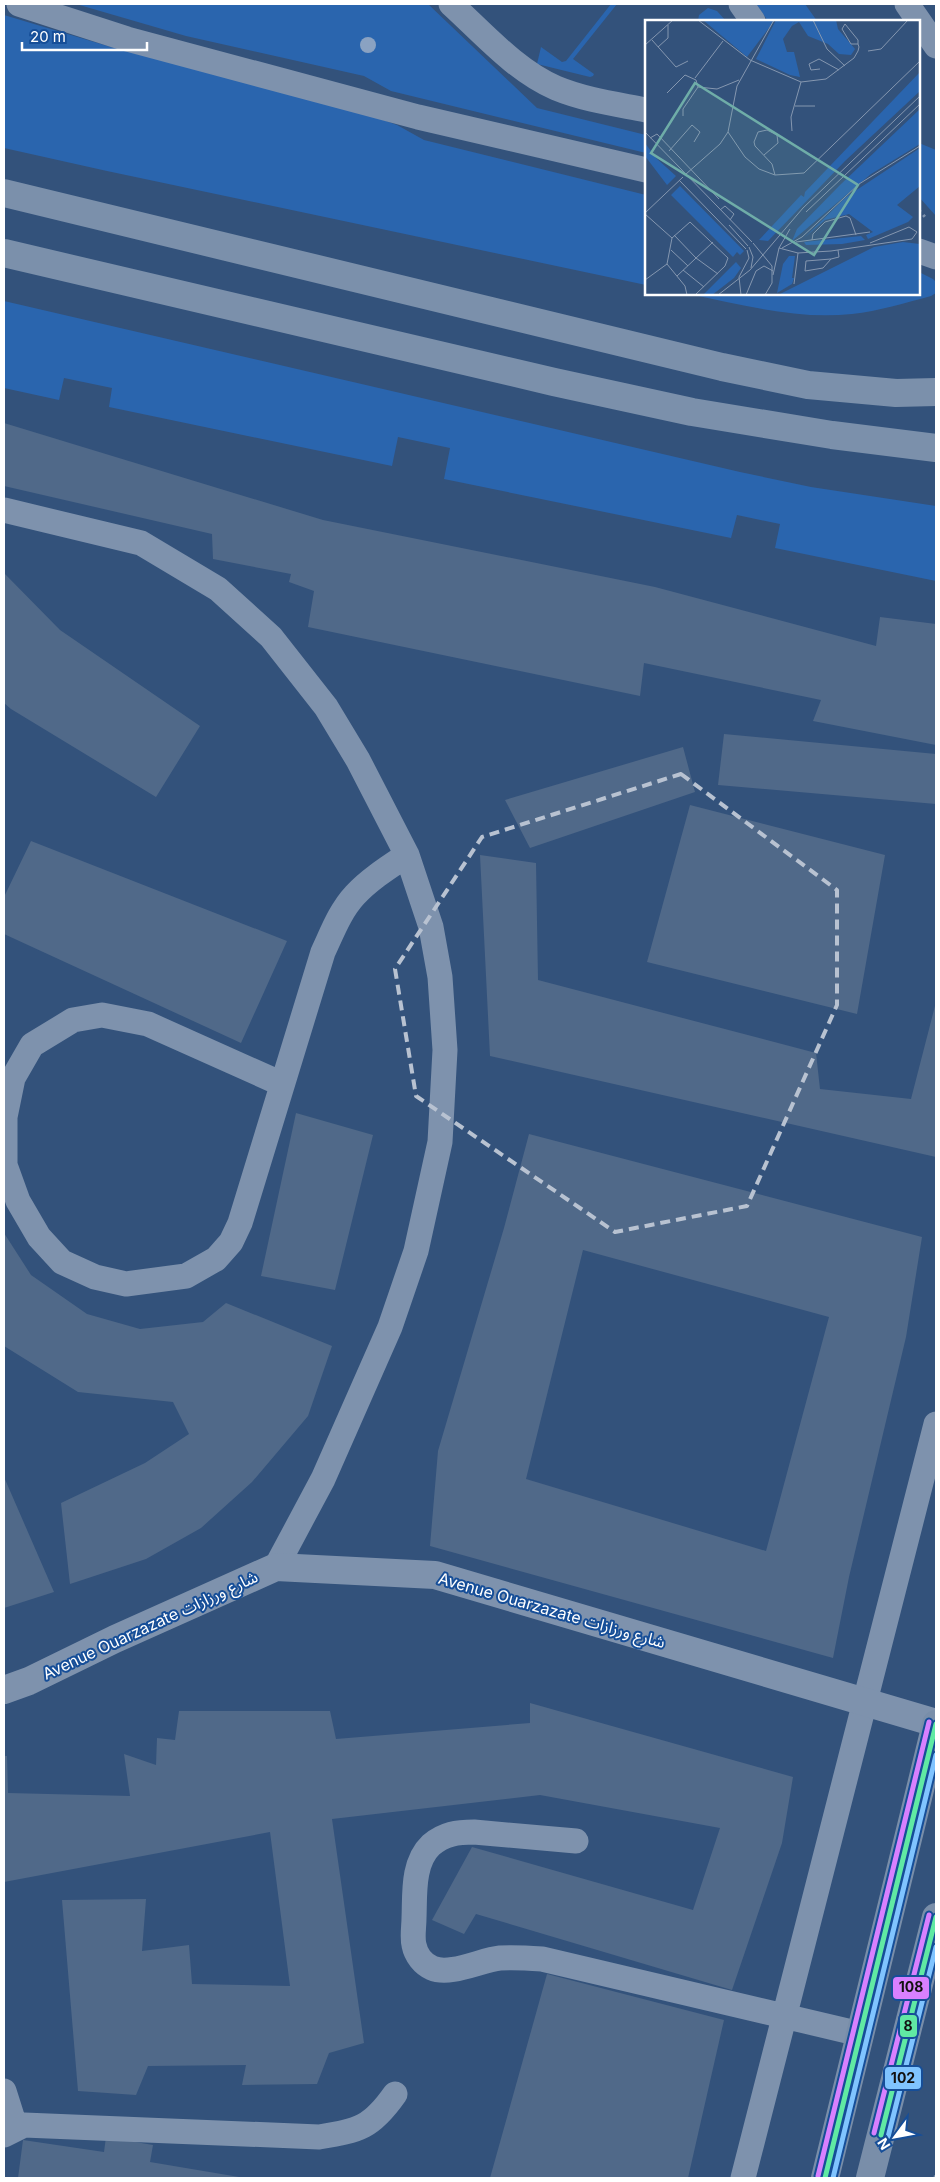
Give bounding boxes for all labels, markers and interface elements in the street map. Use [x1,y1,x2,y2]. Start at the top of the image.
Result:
scale bar [22,20,148,52]
inset map [645,20,920,295]
text: 20 m [30,27,66,46]
street label: Avenue Ouarzazate شارع ورزازات [39,1566,262,1686]
street label: Avenue Ouarzazate شارع ورزازات [435,1568,668,1655]
line badge: 108 [892,1976,930,2000]
text: 108 [899,1978,923,1995]
line badge: 8 [899,2014,918,2038]
text: 8 [903,2017,913,2034]
line badge: 102 [884,2066,922,2090]
text: 102 [891,2069,915,2086]
north arrow [870,2112,920,2162]
text: N [874,2135,894,2153]

